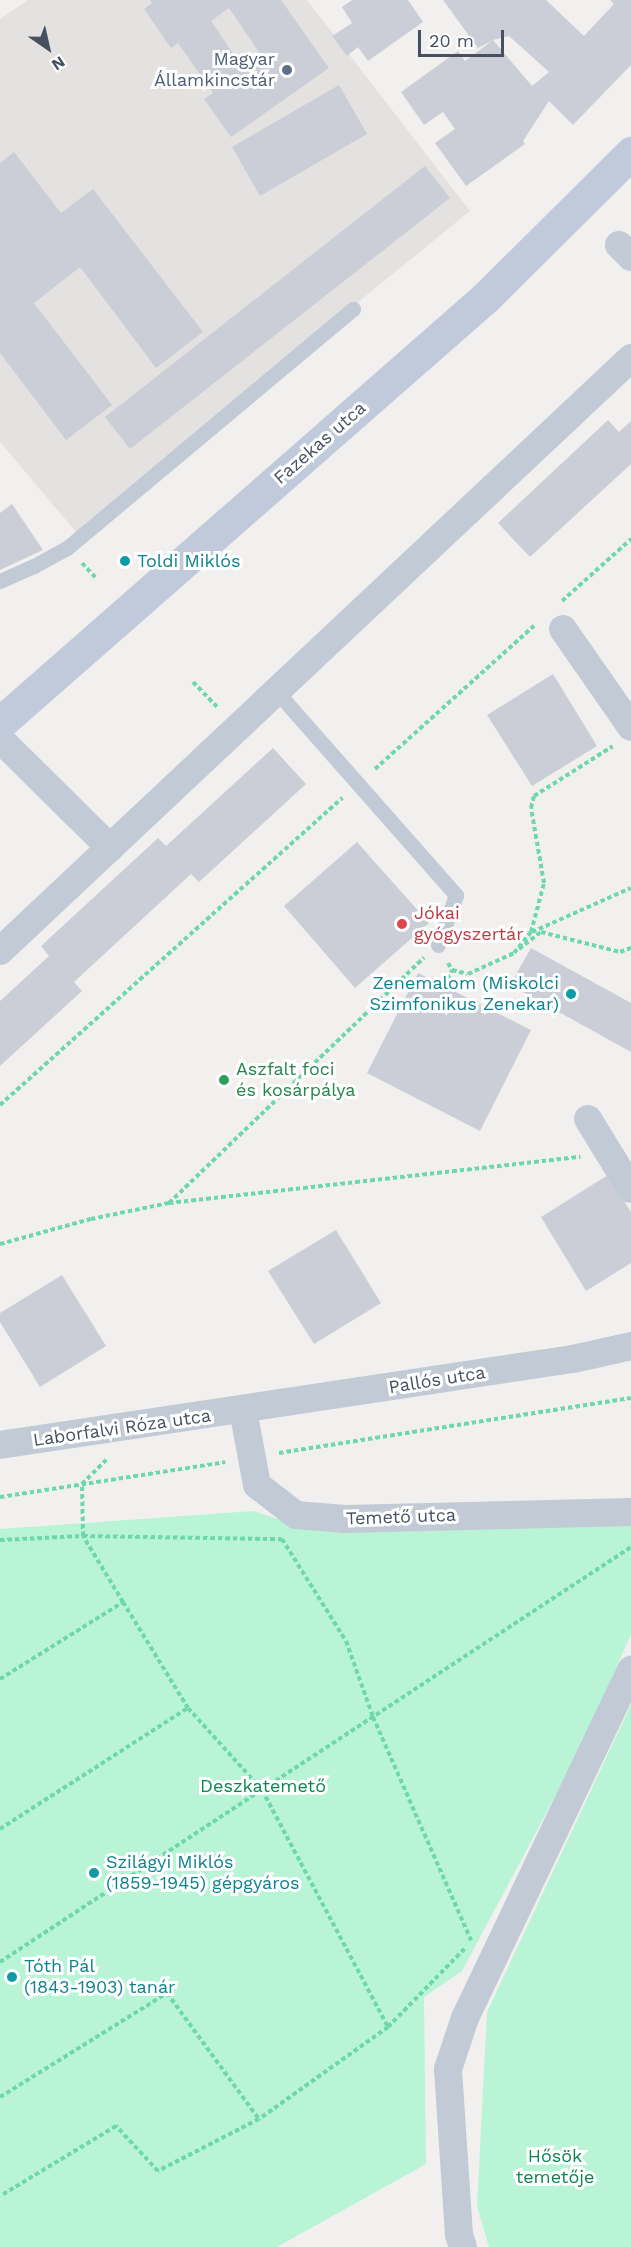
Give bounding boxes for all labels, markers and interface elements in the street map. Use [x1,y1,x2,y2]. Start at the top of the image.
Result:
north arrow [18,18,78,78]
scale bar [421,18,506,56]
text: 20 m [429,30,474,51]
place label: Magyar Államkincstár [154,49,275,92]
text: N [48,52,69,75]
marker: Magyar Államkincstár [280,63,294,77]
street label: Fazekas utca [270,397,370,489]
place label: Toldi Miklós [137,550,241,572]
marker: Toldi Miklós [118,554,132,568]
place label: Jókai gyógyszertár [414,903,524,946]
marker: Jókai gyógyszertár [395,917,409,931]
place label: Zenemalom (Miskolci Szimfonikus Zenekar) [370,973,559,1016]
marker: Zenemalom (Miskolci Szimfonikus Zenekar) [564,987,578,1001]
place label: Aszfalt foci és kosárpálya [236,1059,355,1102]
marker: Aszfalt foci és kosárpálya [217,1073,231,1087]
street label: Pallós utca [387,1362,487,1398]
street label: Laborfalvi Róza utca [32,1405,212,1451]
street label: Temető utca [346,1504,456,1530]
park label: Deszkatemető [200,1775,326,1797]
place label: Szilágyi Miklós (1859-1945) gépgyáros [106,1852,299,1894]
marker: Szilágyi Miklós (1859-1945) gépgyáros [87,1866,101,1880]
place label: Tóth Pál (1843-1903) tanár [24,1956,176,1998]
marker: Tóth Pál (1843-1903) tanár [5,1970,19,1984]
park label: Hősök temetője [516,2146,594,2188]

